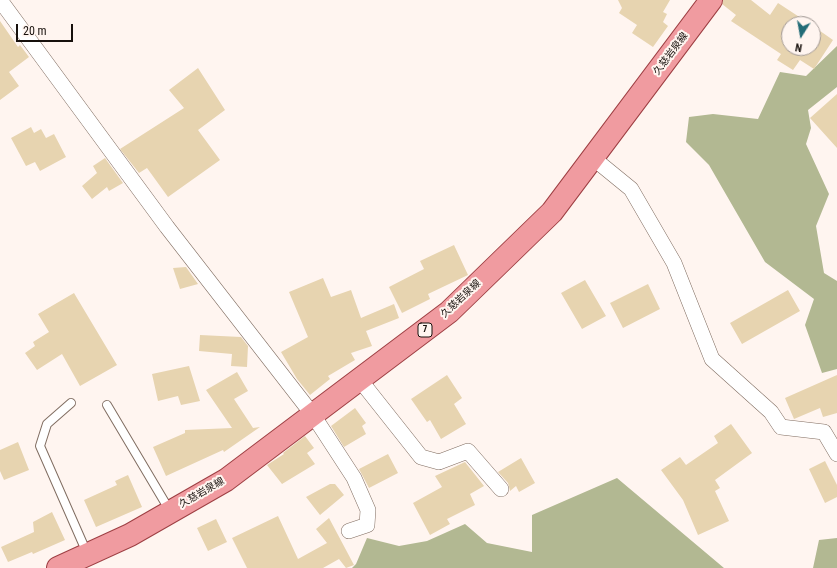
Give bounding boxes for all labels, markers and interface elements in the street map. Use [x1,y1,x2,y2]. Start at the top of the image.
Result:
scale bar [18,16,75,42]
north arrow [781,16,821,56]
text: 20 m [23,24,47,38]
street label: 久慈岩泉線 [651,30,691,78]
text: N [794,40,803,54]
street label: 久慈岩泉線 [439,278,483,320]
road number: 7 [418,323,432,337]
street label: 久慈岩泉線 [177,475,227,511]

